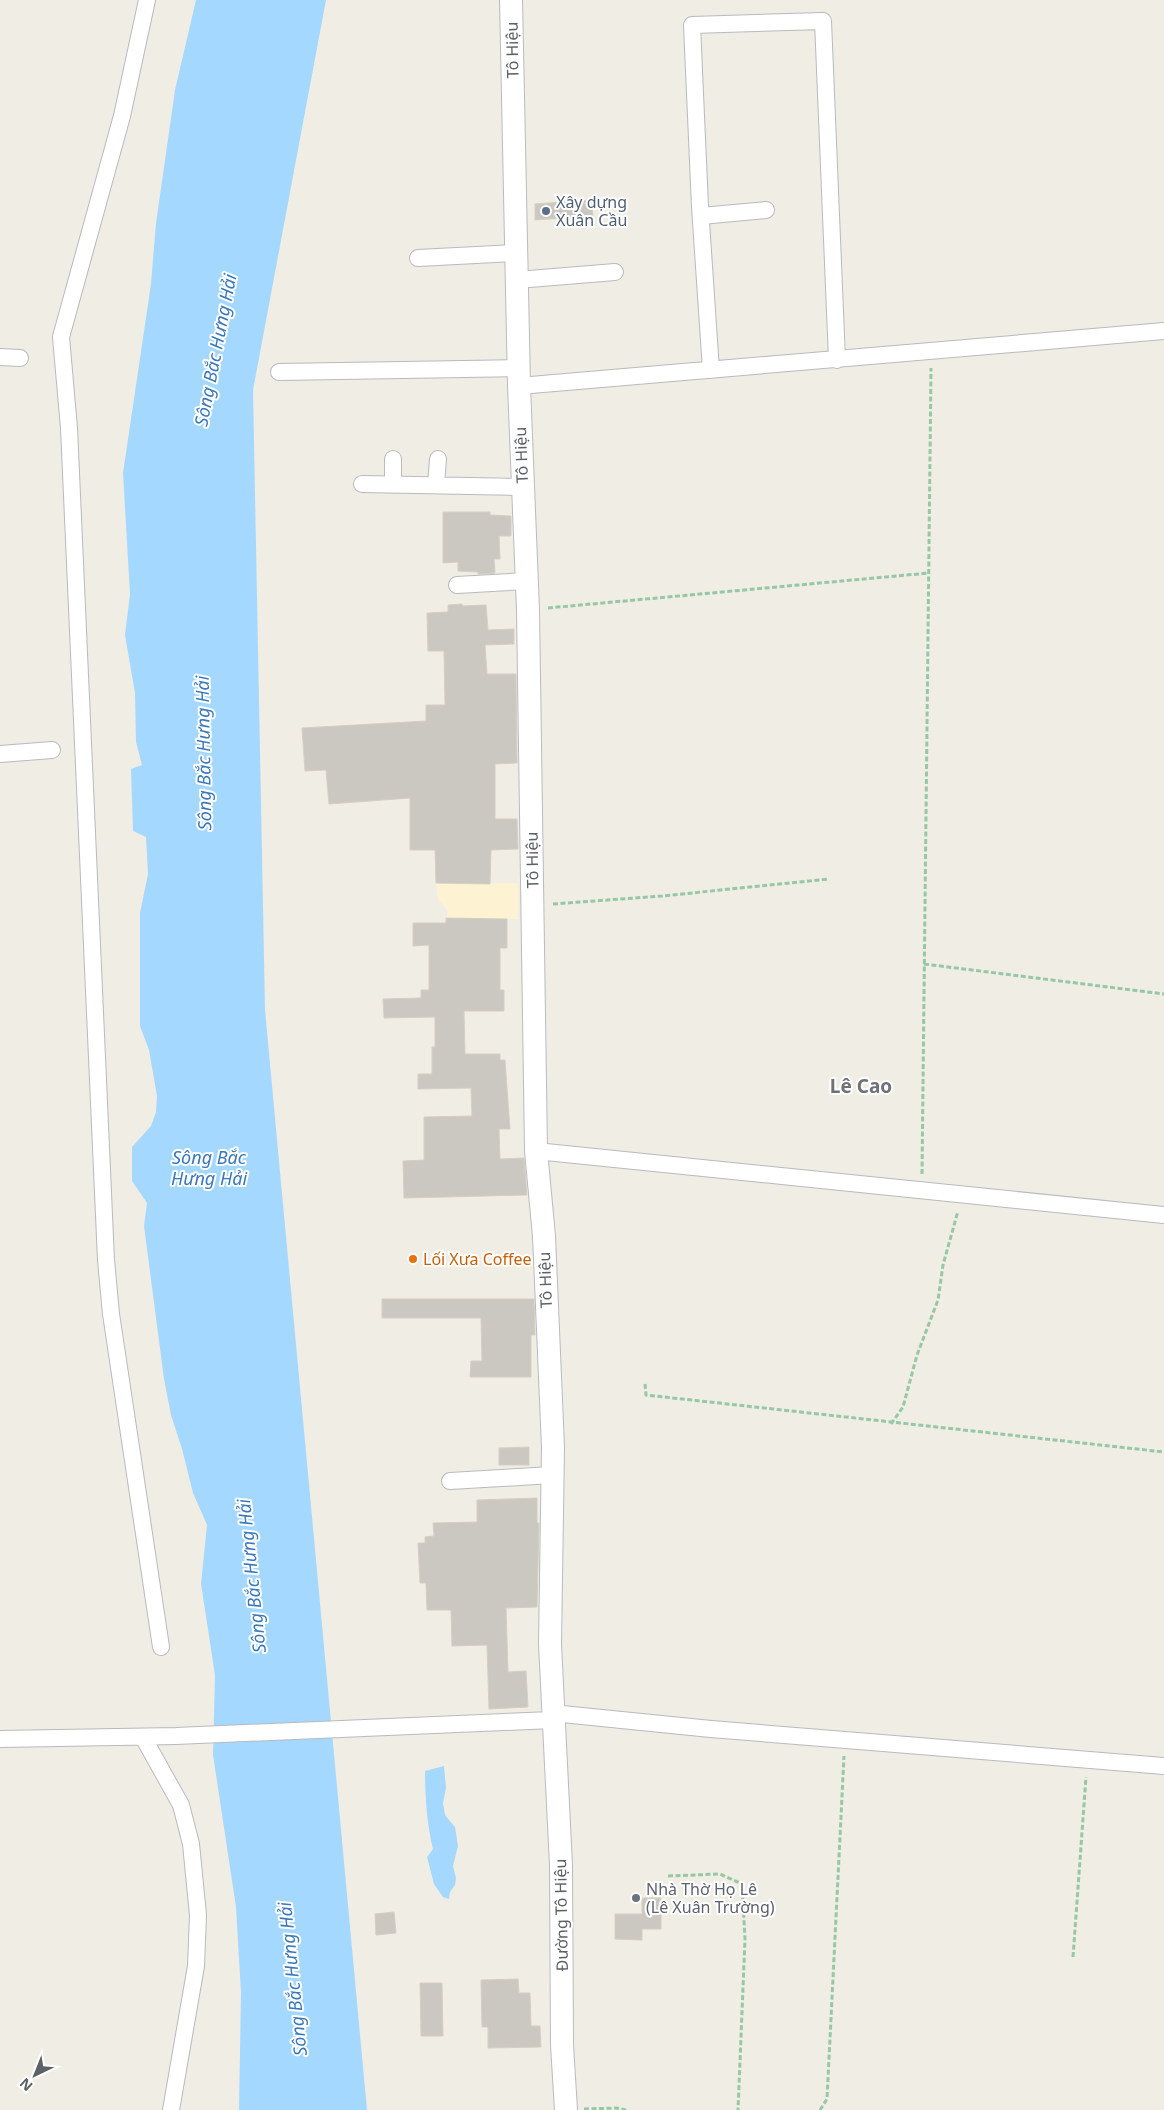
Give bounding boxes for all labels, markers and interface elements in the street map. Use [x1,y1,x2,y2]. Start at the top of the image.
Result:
street label: Tô Hiệu [501,22,523,78]
place label: Xây dựng Xuân Cầu [556,191,627,231]
marker: Xây dựng Xuân Cầu [540,205,552,217]
water label: Sông Bắc Hưng Hải [188,271,242,428]
street label: Tô Hiệu [509,426,533,484]
water label: Sông Bắc Hưng Hải [190,675,216,831]
street label: Tô Hiệu [521,832,543,888]
district label: Lê Cao [830,1073,892,1099]
water label: Sông Bắc Hưng Hải [171,1145,247,1190]
place label: Lối Xưa Coffee [423,1248,532,1270]
street label: Tô Hiệu [533,1251,557,1309]
marker: Lối Xưa Coffee [407,1253,419,1265]
water label: Sông Bắc Hưng Hải [231,1497,271,1654]
street label: Đường Tô Hiệu [549,1858,573,1972]
place label: Nhà Thờ Họ Lê (Lê Xuân Trường) [646,1878,775,1918]
marker: Nhà Thờ Họ Lê (Lê Xuân Trường) [630,1892,642,1904]
water label: Sông Bắc Hưng Hải [272,1900,312,2057]
north arrow [10,2050,60,2100]
text: N [15,2074,36,2096]

